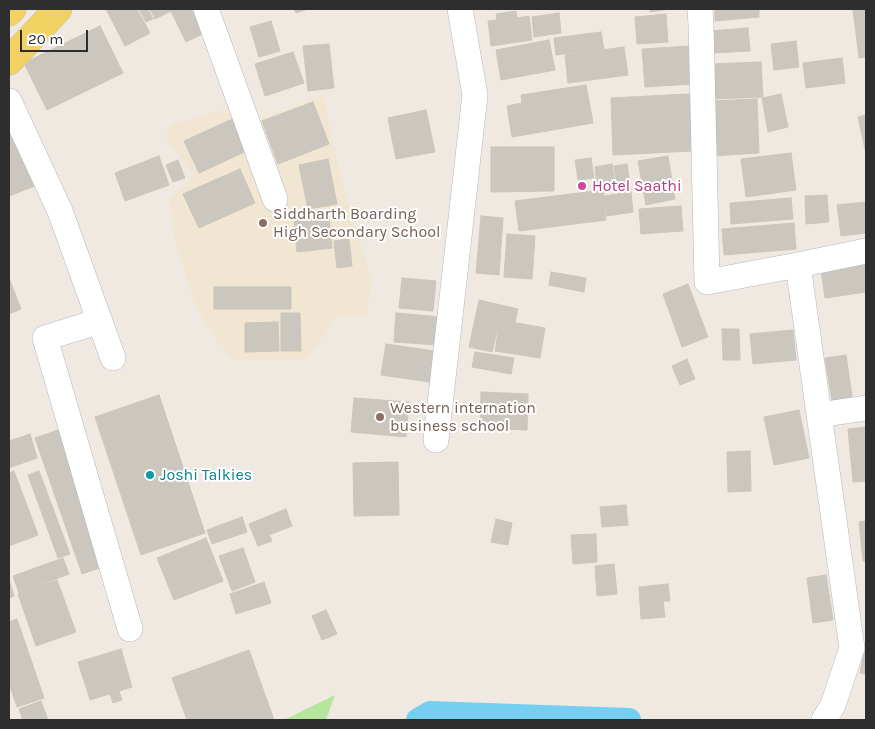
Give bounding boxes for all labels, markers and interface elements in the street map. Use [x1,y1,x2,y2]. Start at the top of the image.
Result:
scale bar [22,20,90,52]
text: 20 m [28,30,63,48]
place label: Hotel Saathi [592,176,682,196]
marker: Hotel Saathi [576,180,588,192]
place label: Siddharth Boarding High Secondary School [273,204,440,242]
marker: Siddharth Boarding High Secondary School [257,217,269,229]
place label: Western internation business school [390,398,536,436]
marker: Western internation business school [374,411,386,423]
place label: Joshi Talkies [160,465,252,485]
marker: Joshi Talkies [144,469,156,481]

